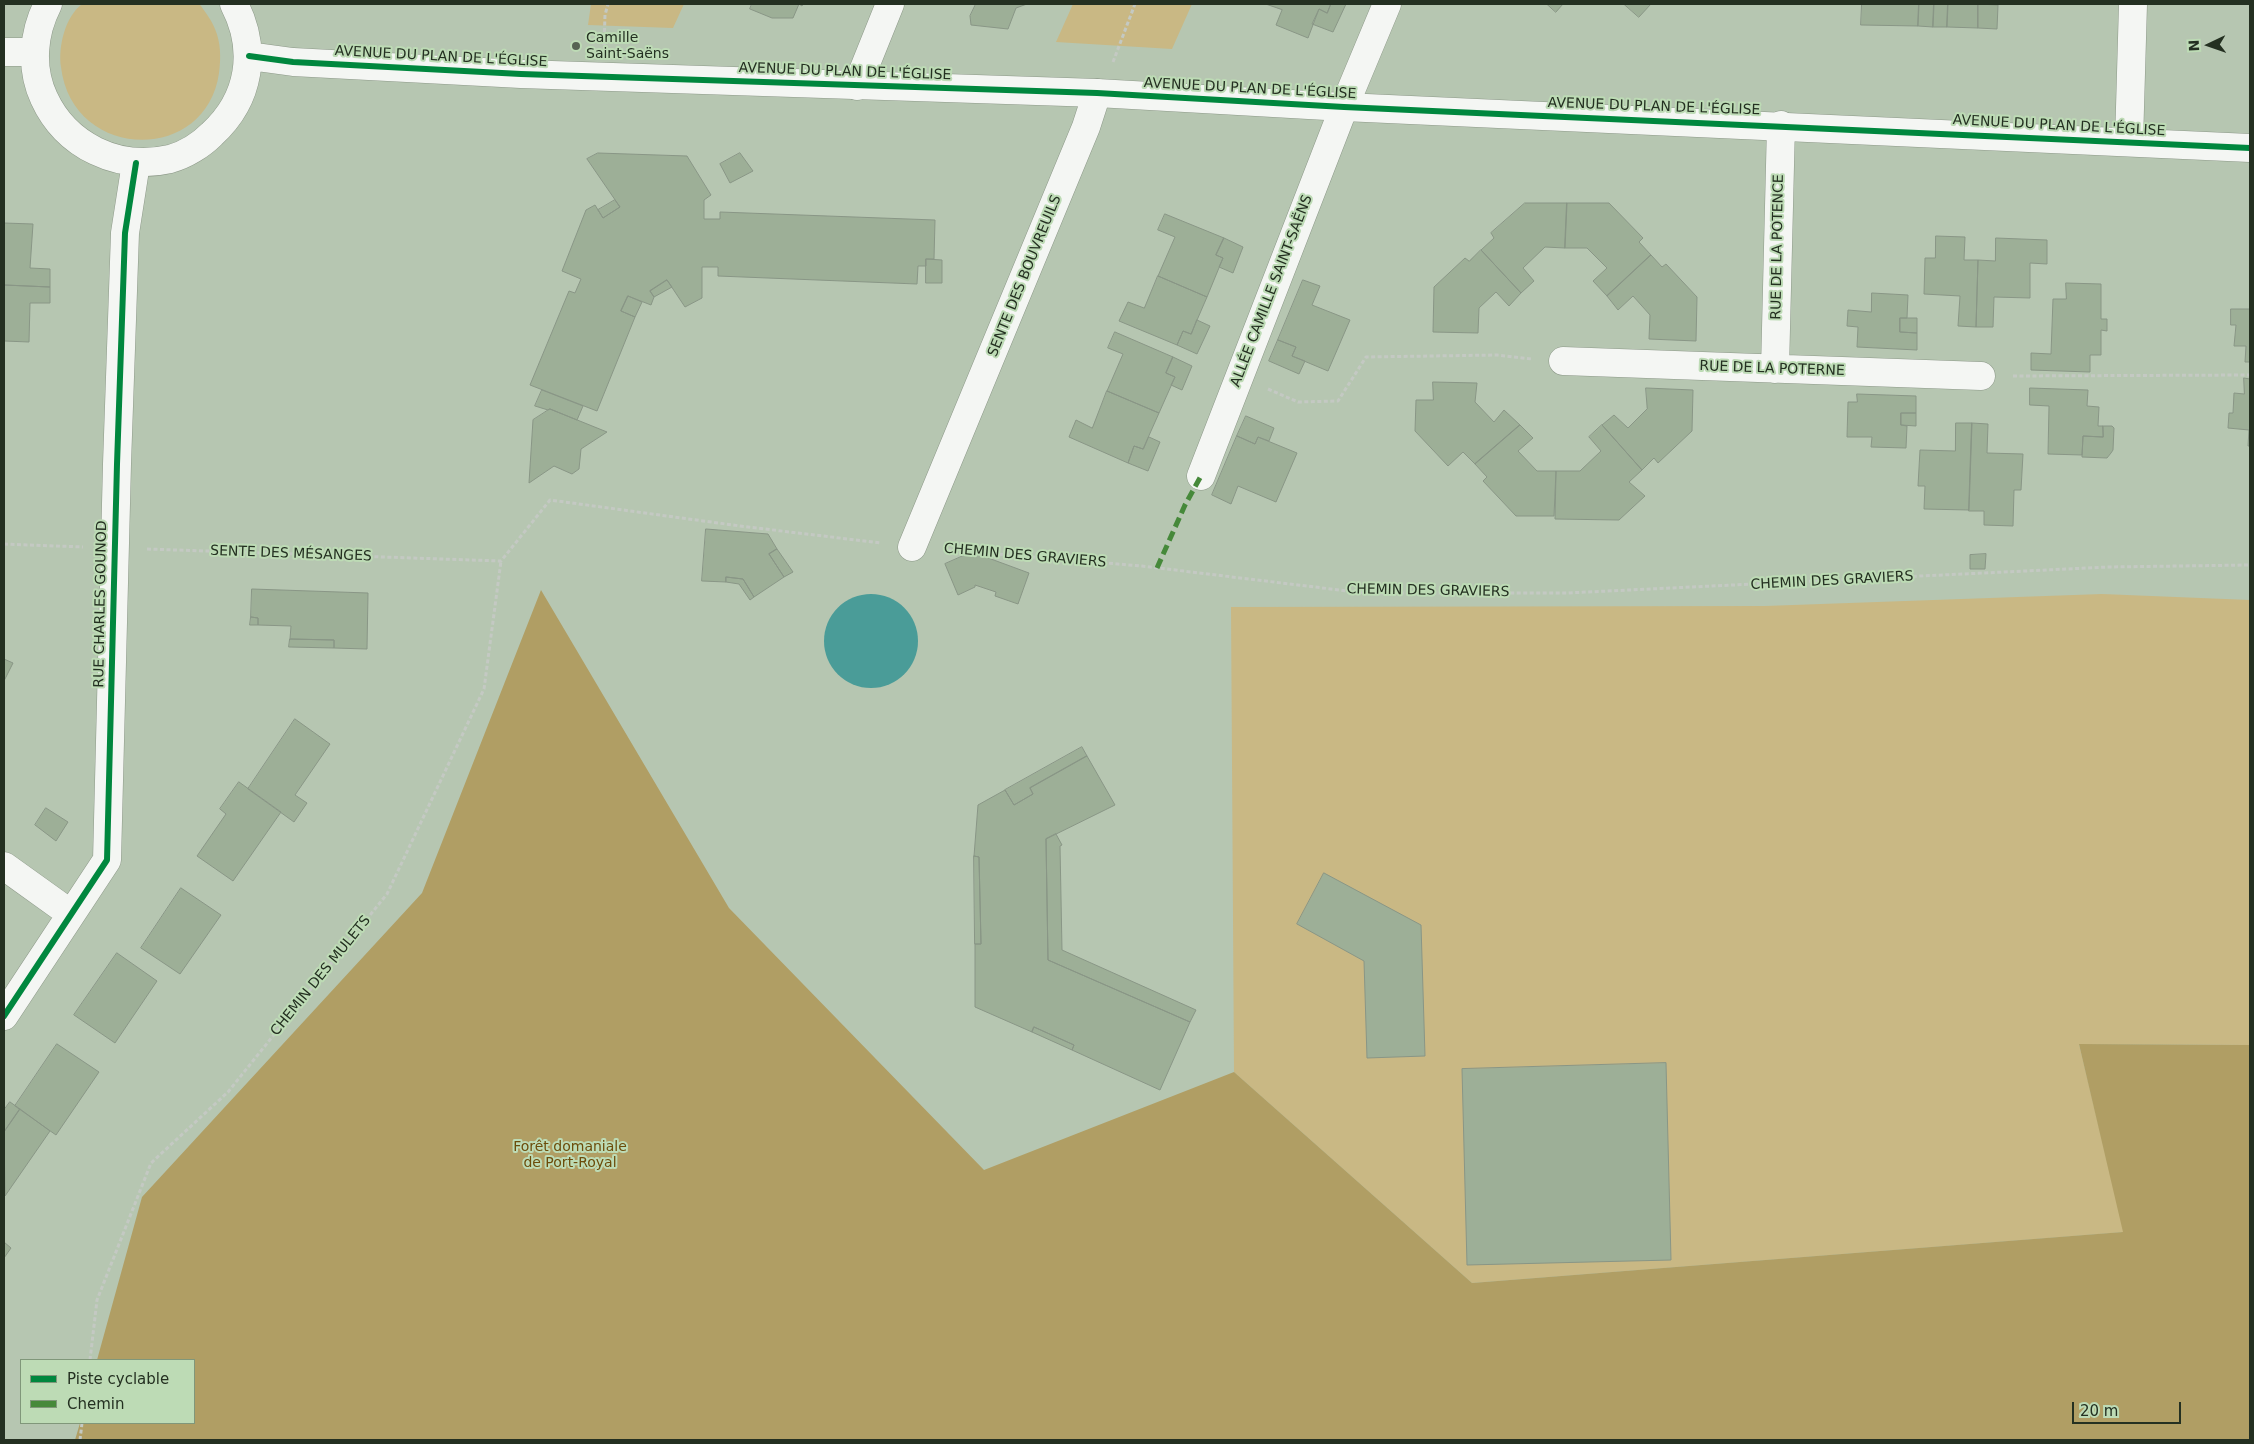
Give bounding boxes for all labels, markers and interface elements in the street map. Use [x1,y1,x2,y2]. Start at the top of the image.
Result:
north arrow [2184,20,2234,70]
place label: Camille Saint-Saëns [586,30,669,62]
marker: Camille Saint-Saëns [570,40,582,52]
text: N [2186,40,2202,52]
street label: AVENUE DU PLAN DE L'ÉGLISE [334,43,548,71]
street label: AVENUE DU PLAN DE L'ÉGLISE [738,60,952,84]
street label: AVENUE DU PLAN DE L'ÉGLISE [1143,75,1357,103]
street label: AVENUE DU PLAN DE L'ÉGLISE [1547,95,1761,119]
street label: AVENUE DU PLAN DE L'ÉGLISE [1952,112,2166,140]
street label: RUE DE LA POTENCE [1768,174,1788,320]
street label: SENTE DES BOUVREUILS [985,193,1065,359]
street label: ALLÉE CAMILLE SAINT-SAËNS [1228,193,1316,389]
street label: RUE DE LA POTERNE [1699,358,1845,380]
street label: RUE CHARLES GOUNOD [91,520,111,688]
street label: CHEMIN DES GRAVIERS [943,541,1107,571]
street label: SENTE DES MÉSANGES [210,543,372,565]
street label: CHEMIN DES GRAVIERS [1750,568,1914,594]
street label: CHEMIN DES GRAVIERS [1346,581,1510,601]
street label: CHEMIN DES MULETS [267,913,375,1039]
park label: Forêt domaniale de Port-Royal [513,1139,627,1172]
legend [20,1359,195,1424]
text: Piste cyclable [67,1370,169,1388]
scale bar [2074,1392,2183,1424]
text: Chemin [67,1395,125,1413]
text: 20 m [2080,1402,2118,1420]

